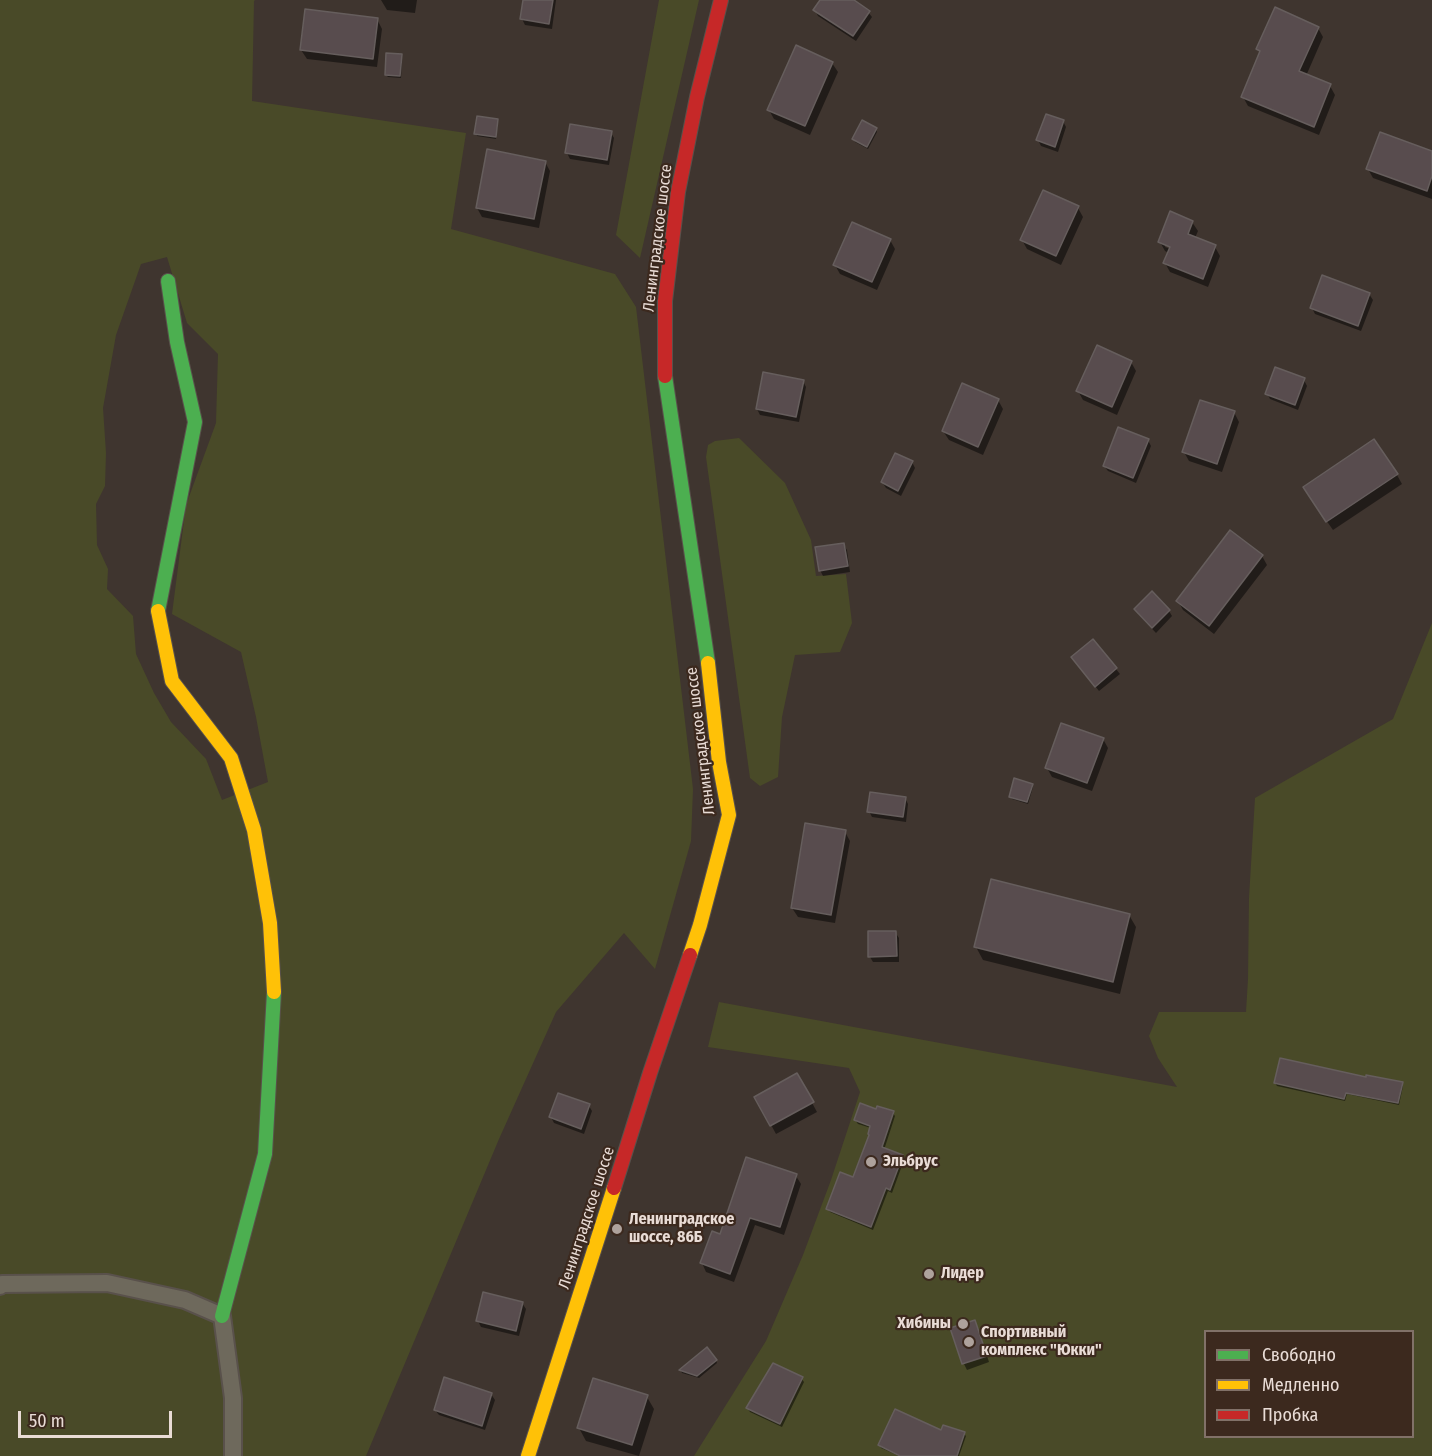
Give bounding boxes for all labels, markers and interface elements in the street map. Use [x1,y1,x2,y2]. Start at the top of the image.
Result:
street label: Ленинградское шоссе [639,163,677,313]
street label: Ленинградское шоссе [682,666,720,816]
street label: Ленинградское шоссе [555,1144,619,1292]
place label: Эльбрус [883,1152,938,1172]
marker: Эльбрус [864,1155,878,1169]
place label: Ленинградское шоссе, 86Б [629,1210,734,1248]
marker: Ленинградское шоссе, 86Б [610,1222,624,1236]
place label: Лидер [941,1264,984,1284]
marker: Лидер [922,1267,936,1281]
place label: Хибины [897,1314,951,1334]
marker: Хибины [956,1317,970,1331]
place label: Спортивный комплекс "Юкки" [981,1323,1102,1361]
legend [1204,1330,1414,1438]
marker: Спортивный комплекс "Юкки" [962,1335,976,1349]
text: Свободно [1262,1344,1336,1366]
text: Медленно [1262,1374,1340,1396]
scale bar [21,1399,176,1437]
text: Пробка [1262,1404,1318,1426]
text: 50 m [29,1410,65,1432]

